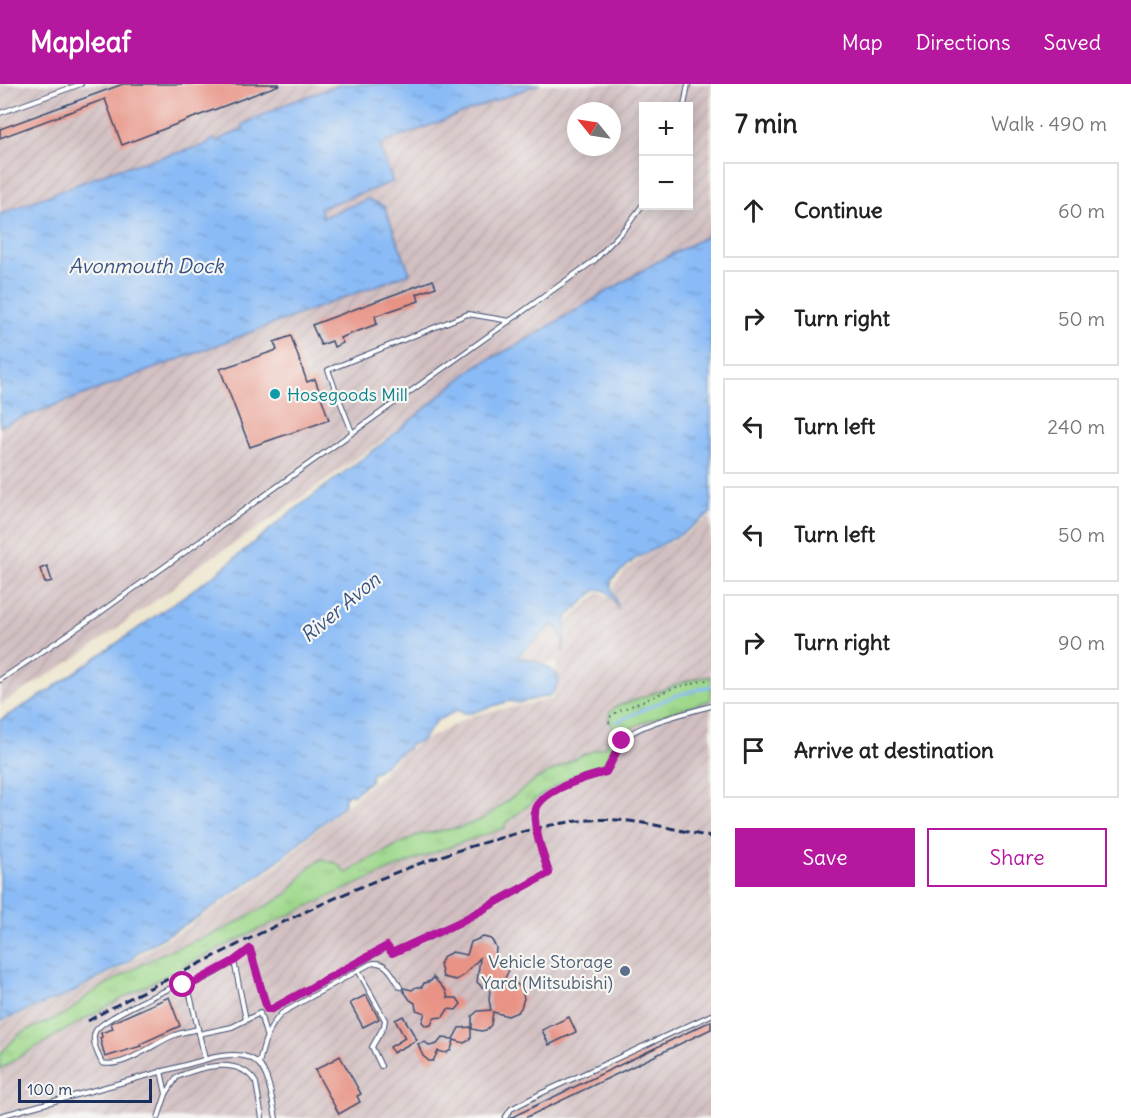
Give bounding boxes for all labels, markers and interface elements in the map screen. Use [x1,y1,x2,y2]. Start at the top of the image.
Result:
text: Mapleaf [30,24,131,60]
text: Map [842,29,883,56]
text: Directions [916,29,1010,56]
text: Saved [1043,29,1101,56]
north arrow [567,102,621,156]
map controls [639,102,693,210]
button: + [639,102,693,156]
text: 7 min [735,107,798,140]
text: Walk · 490 m [991,111,1107,136]
button: − [639,156,693,210]
icon: ahead [737,194,770,227]
text: Continue [794,196,883,224]
text: 60 m [1058,198,1105,223]
water label: Avonmouth Dock [69,253,225,278]
icon: right [737,302,770,335]
text: Turn right [794,304,890,332]
text: 50 m [1058,306,1105,331]
place label: Hosegoods Mill [287,383,408,406]
marker: Hosegoods Mill [268,387,282,401]
icon: left [737,410,770,443]
text: Turn left [794,412,875,440]
text: 240 m [1047,414,1105,439]
icon: left [737,518,770,551]
text: Turn left [794,520,875,548]
text: 50 m [1058,522,1105,547]
water label: River Avon [295,566,385,647]
icon: right [737,626,770,659]
text: Turn right [794,628,890,656]
text: 90 m [1058,630,1105,655]
route end [608,727,634,753]
icon: arrive [737,734,770,767]
text: Arrive at destination [794,736,994,764]
button: Save [735,828,915,887]
button: Share [927,828,1107,887]
place label: Vehicle Storage Yard (Mitsubishi) [481,950,613,994]
marker: Vehicle Storage Yard (Mitsubishi) [618,964,632,978]
route start [169,971,195,997]
scale bar [18,1076,152,1104]
text: 100 m [27,1079,72,1099]

